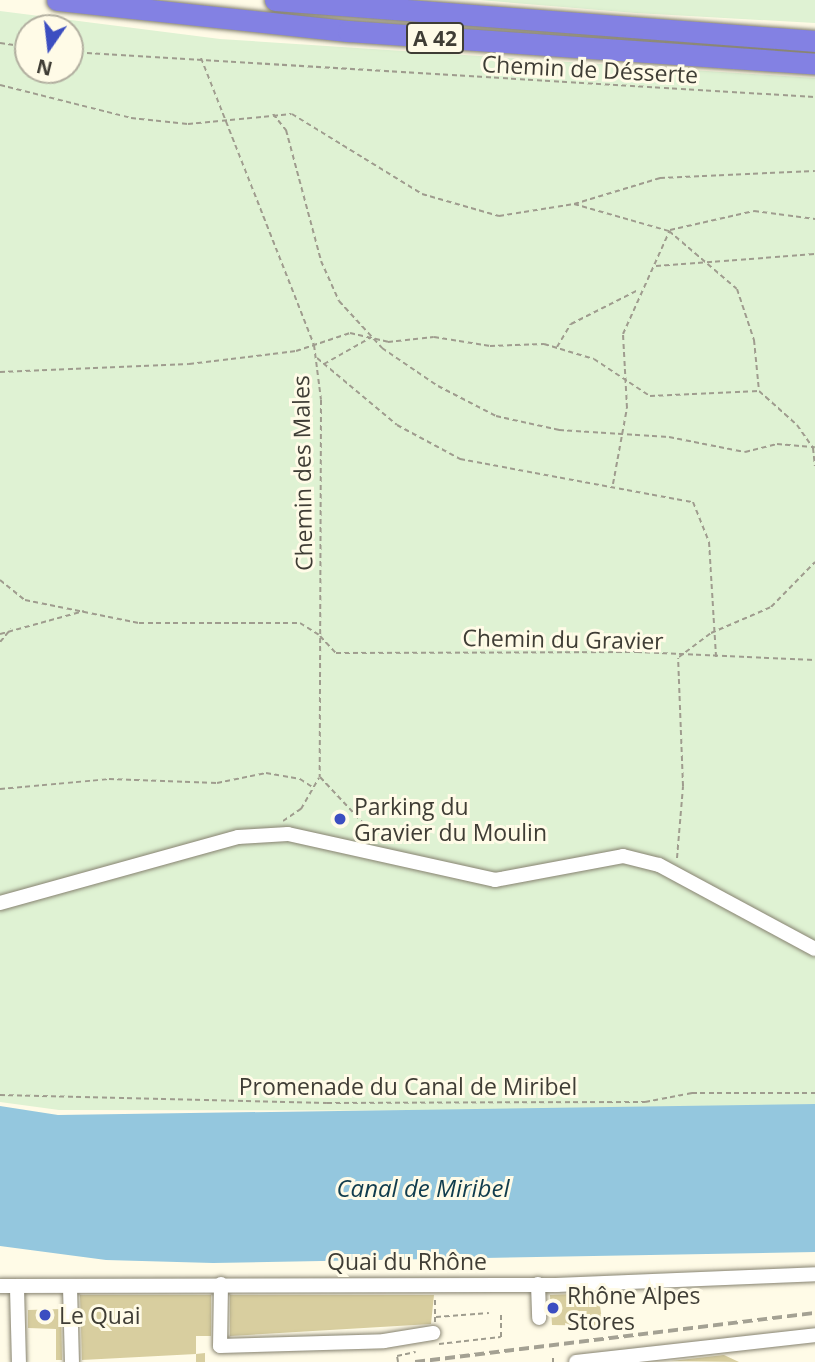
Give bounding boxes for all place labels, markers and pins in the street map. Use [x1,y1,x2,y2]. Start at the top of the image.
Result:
place label: Parking du Gravier du Moulin [354,792,547,846]
marker: Parking du Gravier du Moulin [332,811,348,827]
place label: Rhône Alpes Stores [567,1281,700,1335]
marker: Rhône Alpes Stores [545,1300,561,1316]
place label: Le Quai [59,1301,140,1329]
marker: Le Quai [37,1307,53,1323]

